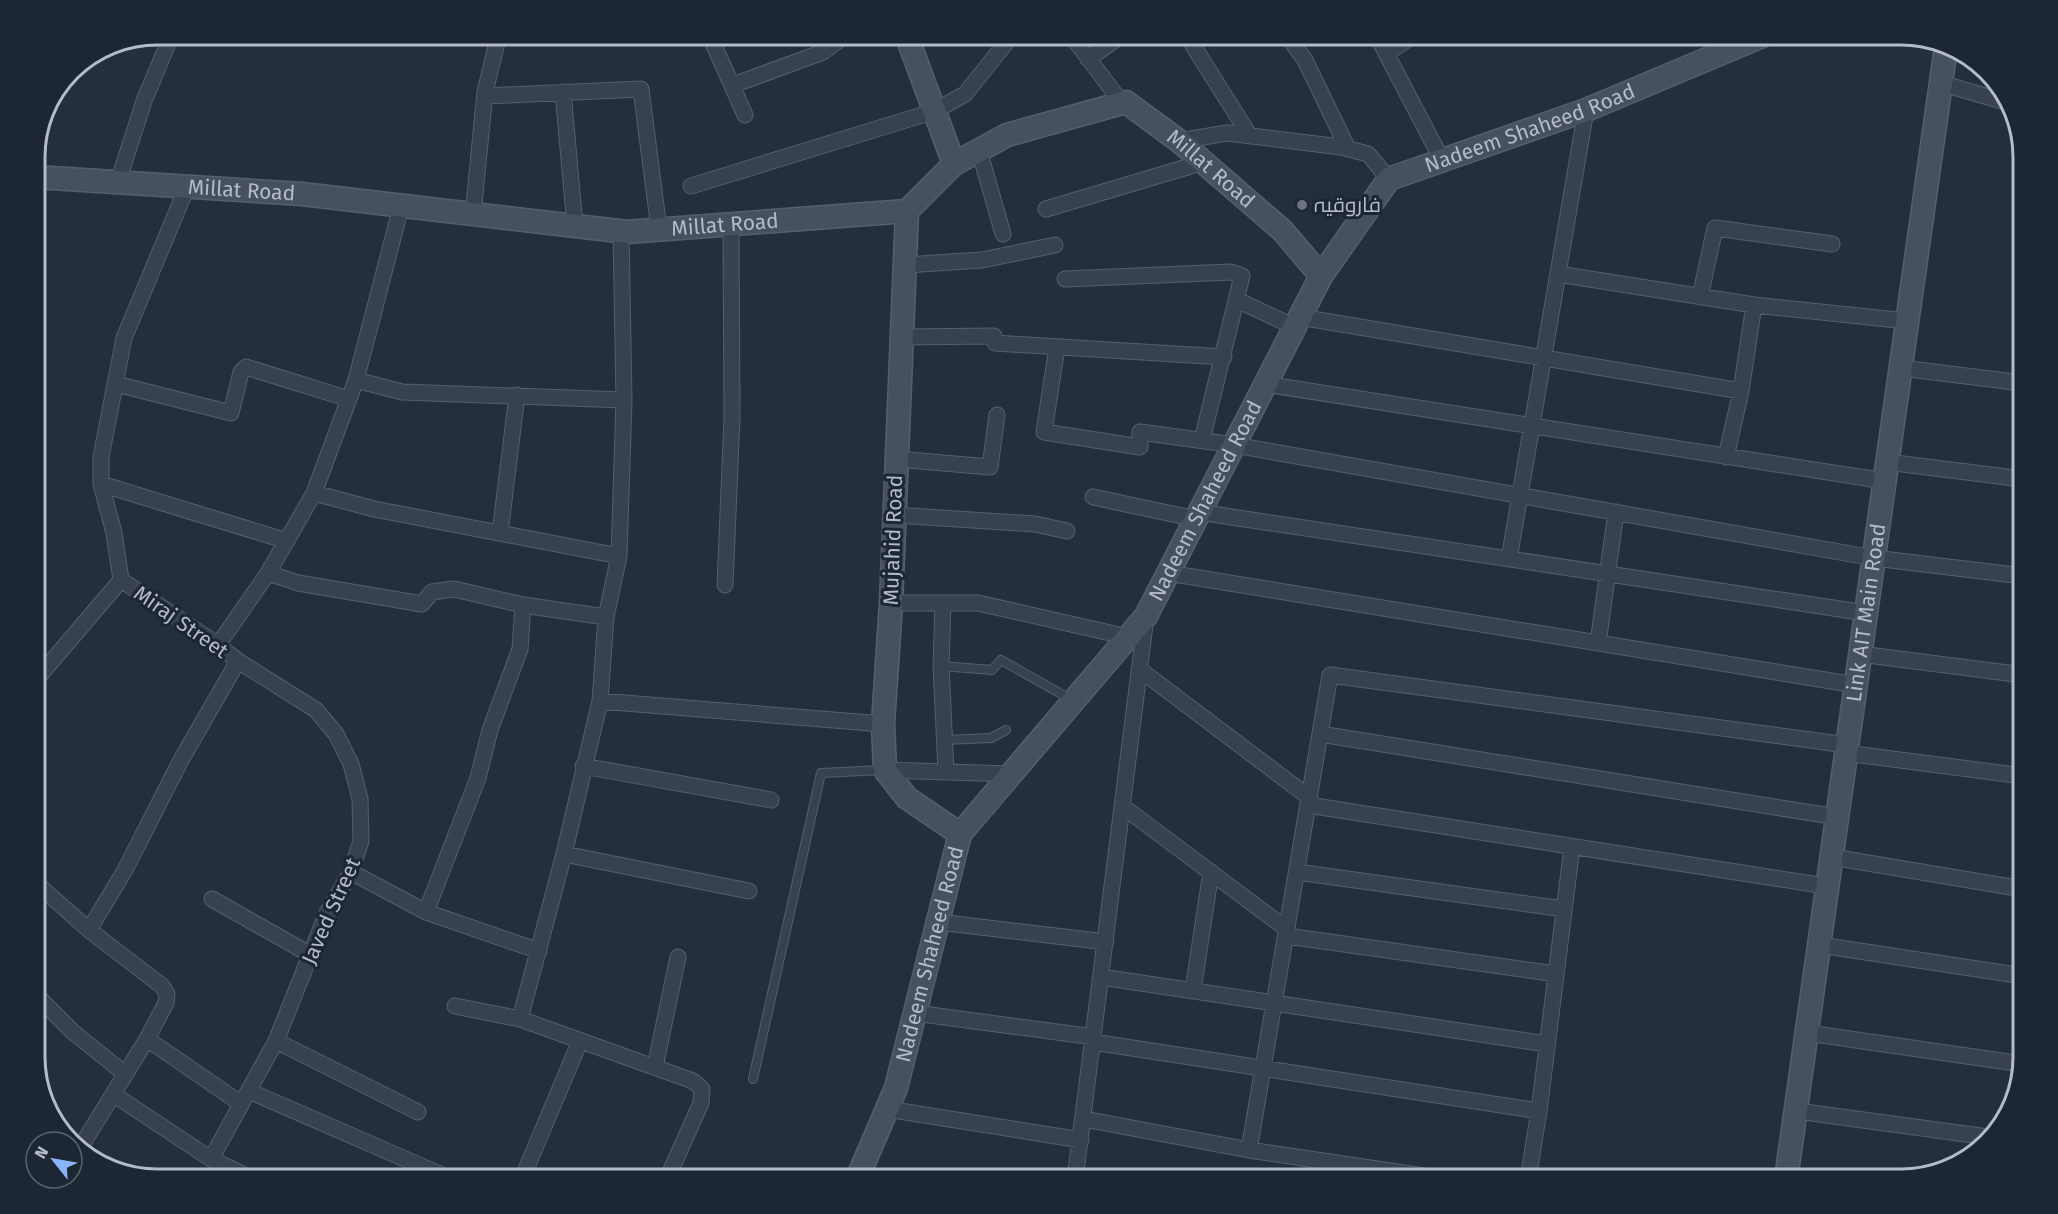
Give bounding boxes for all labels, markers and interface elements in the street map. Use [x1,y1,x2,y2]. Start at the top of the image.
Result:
street label: Nadeem Shaheed Road [1421,78,1639,178]
street label: Millat Road [1162,124,1260,214]
street label: Millat Road [187,174,296,207]
place label: فاروقیہ [1314,192,1381,218]
marker: فاروقیہ [1295,198,1309,212]
street label: Millat Road [670,208,780,242]
street label: Nadeem Shaheed Road [1143,396,1268,605]
street label: Mujahid Road [878,474,908,606]
street label: Link AIT Main Road [1841,522,1892,703]
street label: Miraj Street [129,580,234,664]
street label: Nadeem Shaheed Road [890,843,969,1065]
street label: Javed Street [296,853,366,969]
north arrow [24,1130,84,1190]
text: N [31,1143,52,1162]

